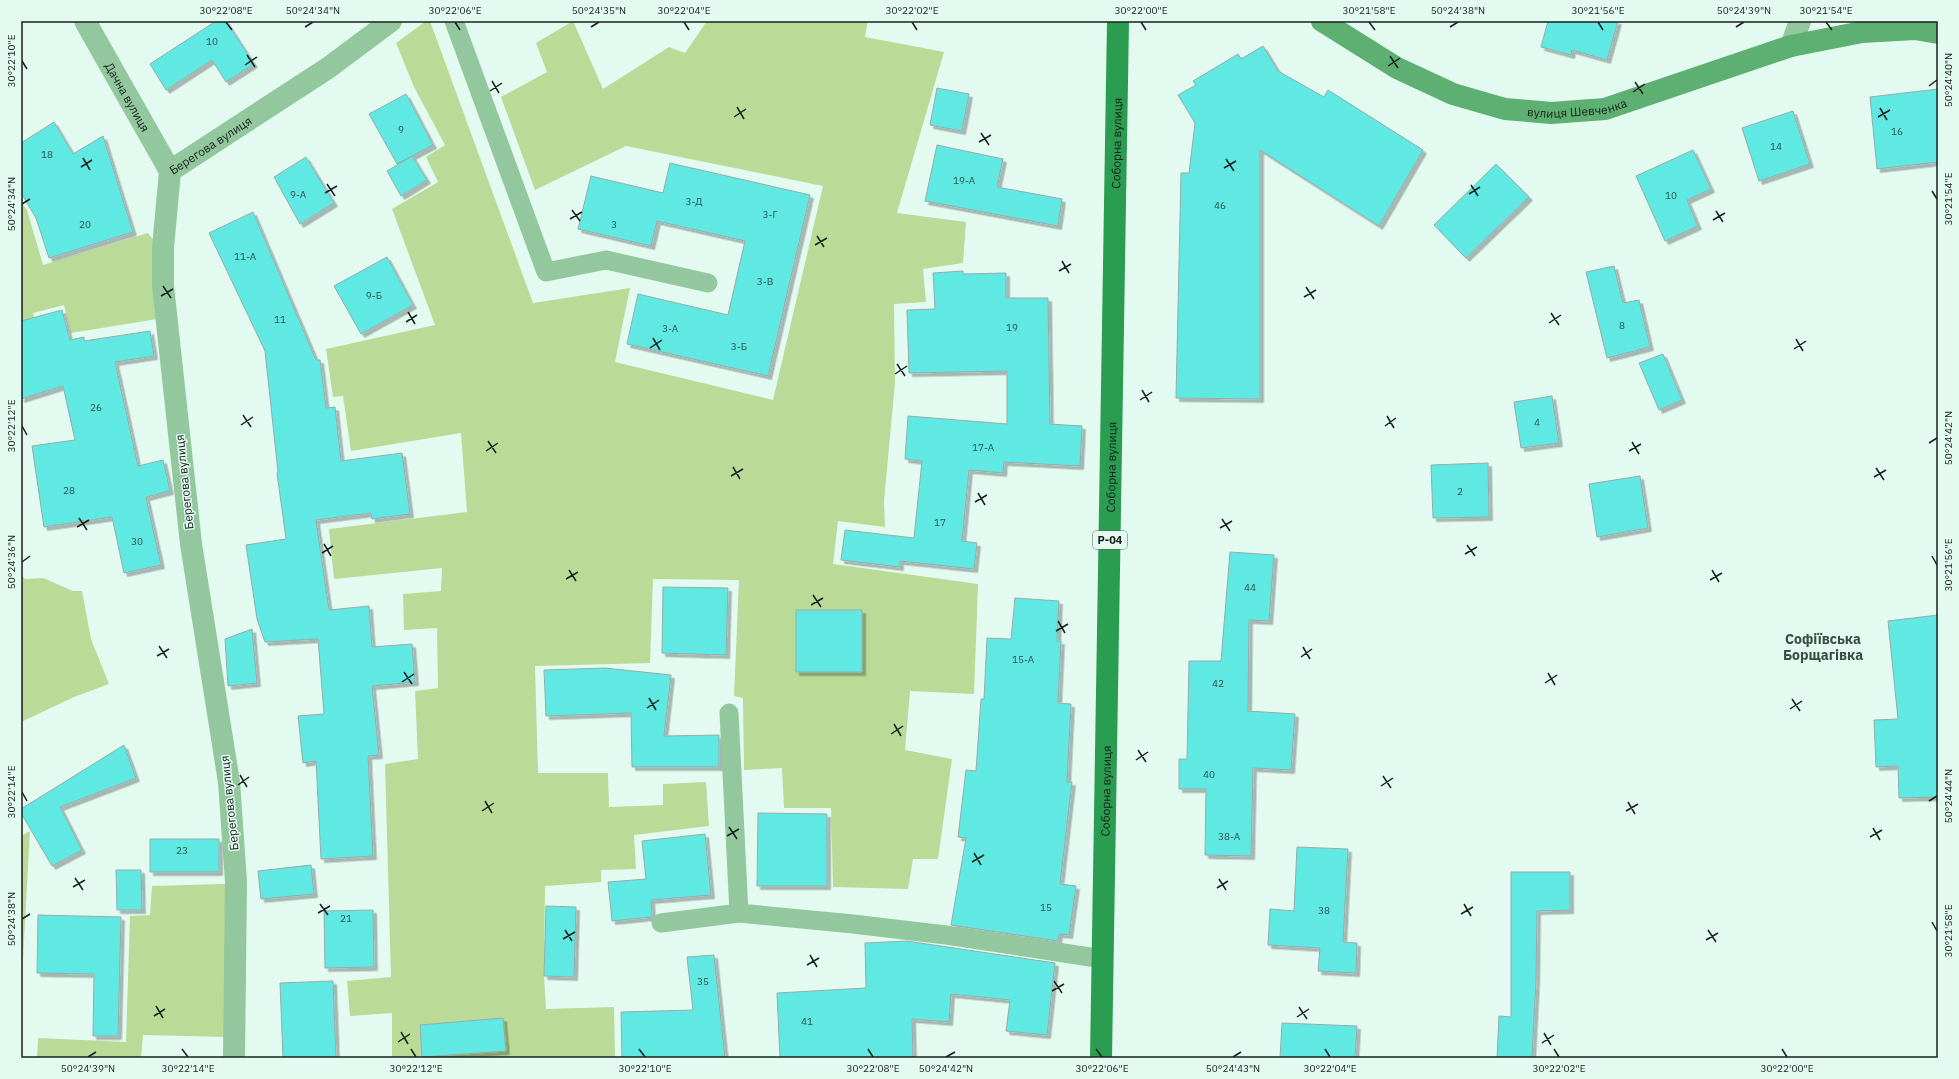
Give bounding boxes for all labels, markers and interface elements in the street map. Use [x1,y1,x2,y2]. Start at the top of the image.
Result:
text: 30°22'08"E [199,4,253,17]
text: 50°24'34"N [286,4,340,17]
text: 30°22'06"E [428,4,482,17]
text: 50°24'35"N [572,4,626,17]
text: 30°22'04"E [657,4,711,17]
text: 30°22'02"E [885,4,939,17]
text: 30°22'00"E [1114,4,1168,17]
text: 30°21'58"E [1342,4,1396,17]
text: 50°24'38"N [1431,4,1485,17]
text: 30°21'56"E [1571,4,1625,17]
text: 50°24'39"N [1717,4,1771,17]
text: 30°21'54"E [1799,4,1853,17]
text: 30°22'10"E [5,34,18,88]
house number: 10 [206,35,218,48]
text: 50°24'40"N [1942,53,1955,107]
street label: Дачна вулиця [102,59,154,134]
street label: вулиця Шевченка [1527,94,1629,121]
street label: Соборна вулиця [1108,98,1124,189]
street label: Берегова вулиця [166,113,254,177]
house number: 9 [398,123,404,136]
house number: 16 [1891,125,1903,138]
house number: 14 [1770,140,1782,153]
house number: 18 [41,148,53,161]
text: 30°21'54"E [1942,172,1955,226]
house number: 19-А [953,174,976,187]
text: 50°24'34"N [5,177,18,231]
house number: 9-А [290,188,307,201]
house number: 10 [1665,189,1677,202]
house number: 3-Д [686,195,703,208]
house number: 46 [1214,199,1226,212]
house number: 3-Г [763,208,777,221]
house number: 20 [79,218,91,231]
house number: 3 [611,218,617,231]
house number: 11-А [234,250,257,263]
house number: 3-В [757,275,773,288]
house number: 9-Б [366,289,382,302]
house number: 11 [274,313,286,326]
house number: 8 [1619,319,1625,332]
house number: 19 [1006,321,1018,334]
house number: 3-А [662,322,679,335]
house number: 3-Б [731,340,747,353]
text: 30°22'12"E [5,399,18,453]
house number: 26 [90,401,102,414]
text: 50°24'42"N [1942,411,1955,465]
house number: 4 [1534,416,1540,429]
street label: Соборна вулиця [1102,422,1119,513]
street label: Берегова вулиця [172,434,196,530]
house number: 17-А [972,441,995,454]
house number: 28 [63,484,75,497]
house number: 2 [1457,485,1463,498]
house number: 17 [934,516,946,529]
road number: Р-04 [1093,531,1127,549]
text: 50°24'36"N [5,535,18,589]
house number: 30 [131,535,143,548]
text: 30°21'56"E [1942,538,1955,592]
house number: 44 [1244,581,1256,594]
district label: Софіївська Борщагівка [1783,630,1863,664]
house number: 15-А [1012,653,1035,666]
house number: 42 [1212,677,1224,690]
street label: Соборна вулиця [1097,745,1114,837]
street label: Берегова вулиця [217,755,241,851]
text: 30°22'14"E [5,765,18,819]
house number: 40 [1203,768,1215,781]
text: 50°24'44"N [1942,769,1955,823]
house number: 38-А [1218,830,1241,843]
house number: 23 [176,844,188,857]
text: 50°24'38"N [5,892,18,946]
house number: 15 [1040,901,1052,914]
house number: 38 [1318,904,1330,917]
text: 30°21'58"E [1942,904,1955,958]
house number: 21 [340,912,352,925]
house number: 35 [697,975,709,988]
house number: 41 [801,1015,813,1028]
text: 50°24'39"N [61,1062,115,1075]
text: 30°22'14"E [161,1062,215,1075]
text: 30°22'12"E [389,1062,443,1075]
text: 30°22'10"E [618,1062,672,1075]
text: 30°22'08"E [846,1062,900,1075]
text: 50°24'42"N [919,1062,973,1075]
text: 30°22'06"E [1075,1062,1129,1075]
text: 50°24'43"N [1206,1062,1260,1075]
text: 30°22'04"E [1303,1062,1357,1075]
text: 30°22'02"E [1532,1062,1586,1075]
text: 30°22'00"E [1760,1062,1814,1075]

